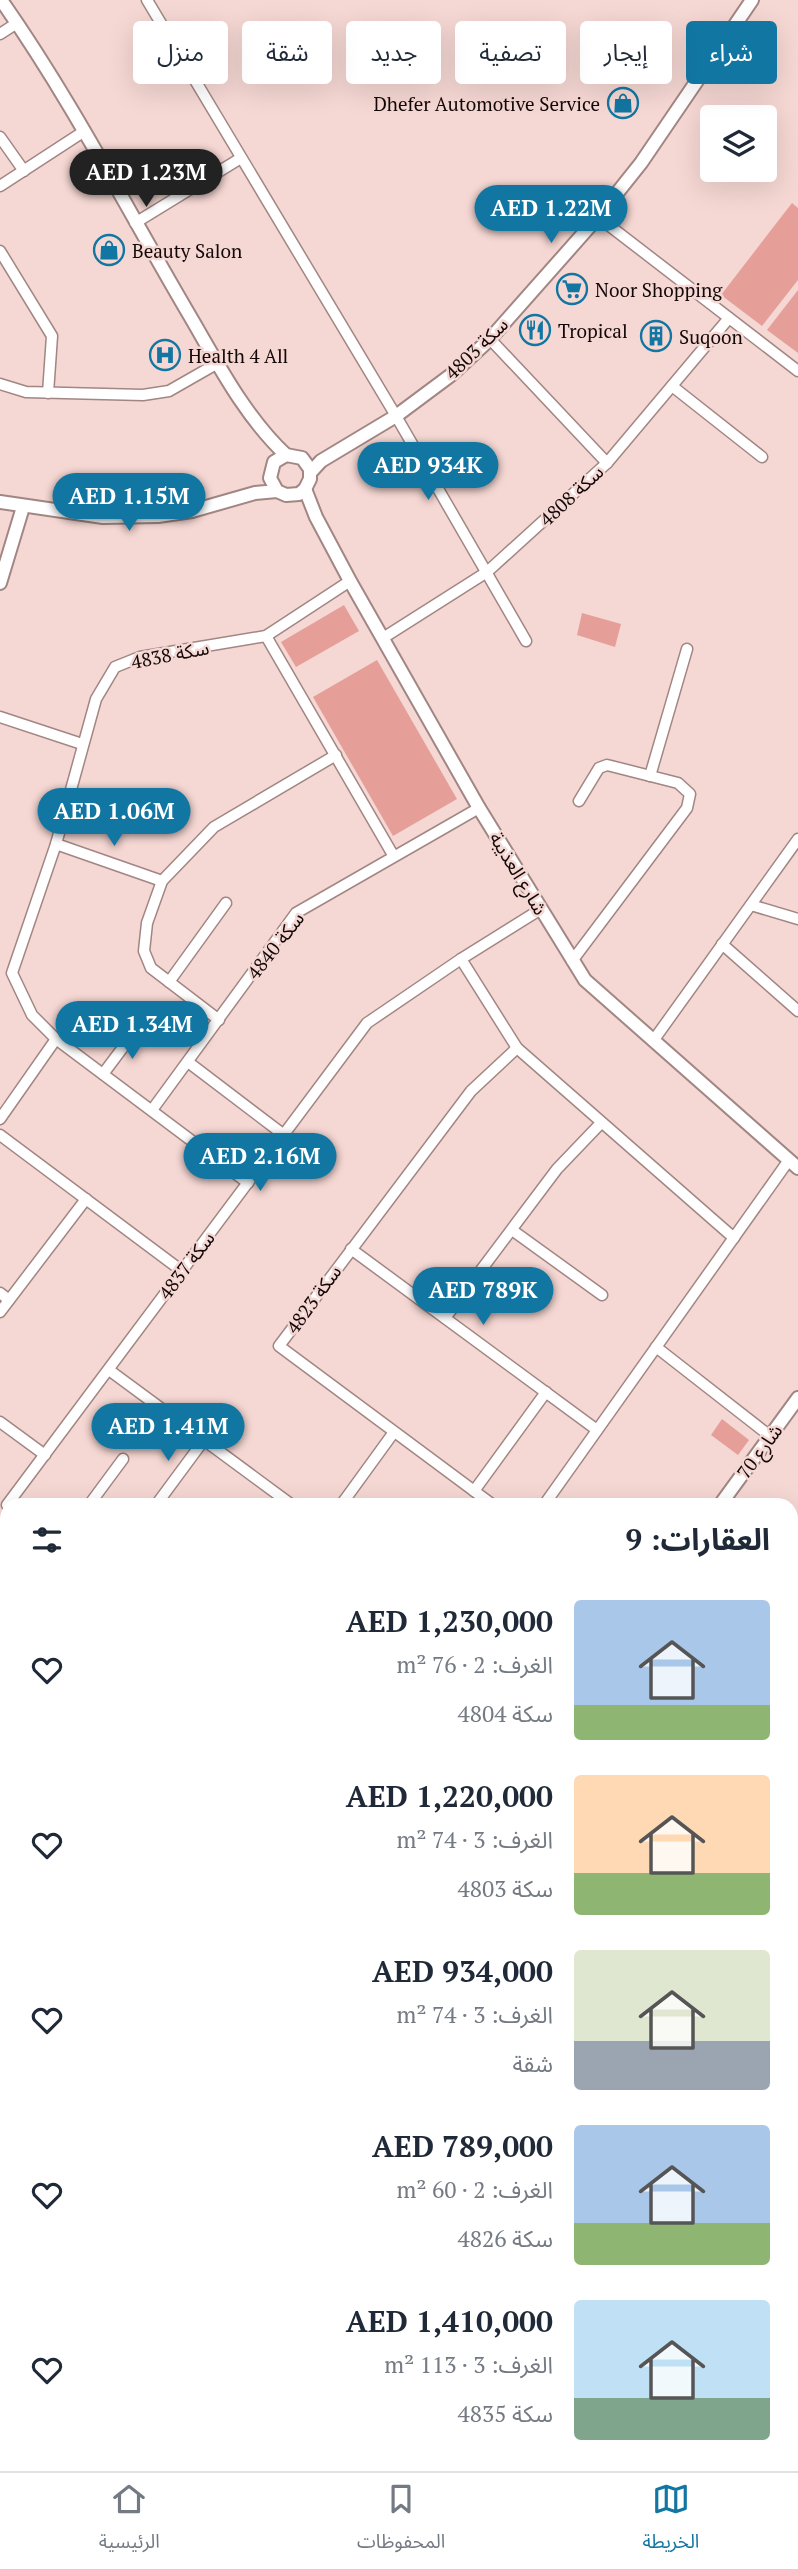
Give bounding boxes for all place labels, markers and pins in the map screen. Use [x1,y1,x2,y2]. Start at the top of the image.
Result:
shop icon: Dhefer Automotive Service [606,86,640,120]
place label: Dhefer Automotive Service [373,91,600,116]
pin: AED 1.23M [66,150,226,209]
pin: AED 1.22M [471,186,631,245]
shop icon: Beauty Salon [92,233,126,267]
place label: Beauty Salon [132,238,242,263]
supermarket icon: Noor Shopping [555,272,589,306]
place label: Noor Shopping [595,277,723,302]
restaurant icon: Tropical [518,313,552,347]
place label: Tropical [558,318,628,343]
building icon: Suqoon [639,319,673,353]
place label: Suqoon [679,324,743,349]
hospital icon: Health 4 All [148,338,182,372]
place label: Health 4 All [188,343,288,368]
pin: AED 934K [356,442,500,502]
pin: AED 1.15M [49,474,209,533]
pin: AED 1.06M [34,788,194,848]
pin: AED 1.34M [52,1002,212,1061]
pin: AED 2.16M [180,1134,340,1193]
pin: AED 789K [411,1268,555,1327]
pin: AED 1.41M [88,1404,248,1463]

